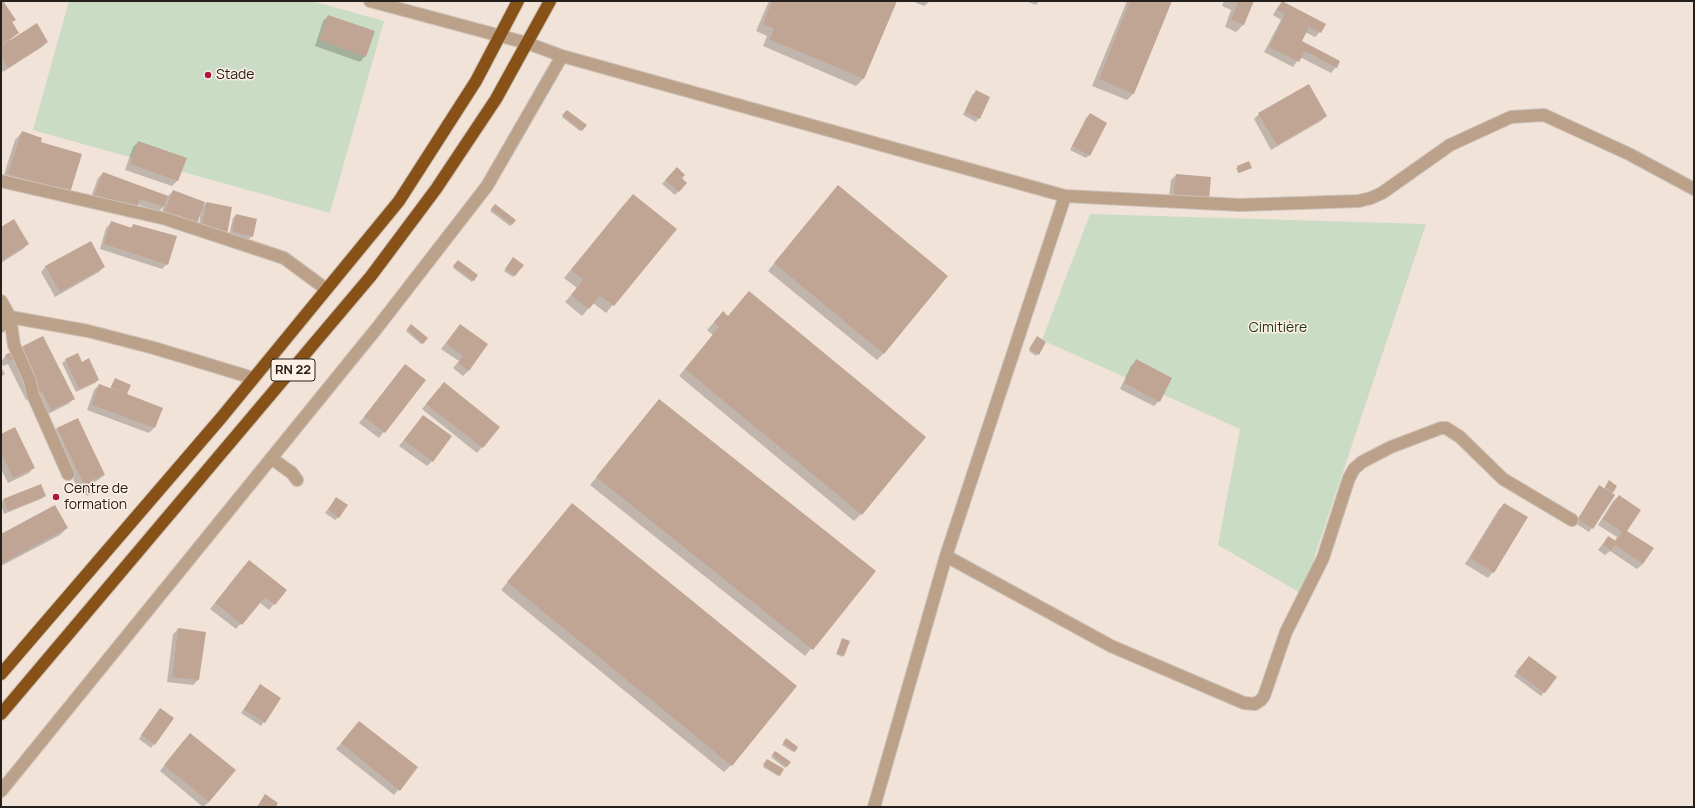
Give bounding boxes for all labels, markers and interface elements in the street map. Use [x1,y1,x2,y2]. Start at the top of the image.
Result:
place label: Stade [216,67,254,83]
marker: Stade [203,70,213,80]
park label: Cimitière [1249,320,1307,336]
road number: RN 22 [271,359,315,381]
place label: Centre de formation [64,481,128,514]
marker: Centre de formation [51,492,61,502]

